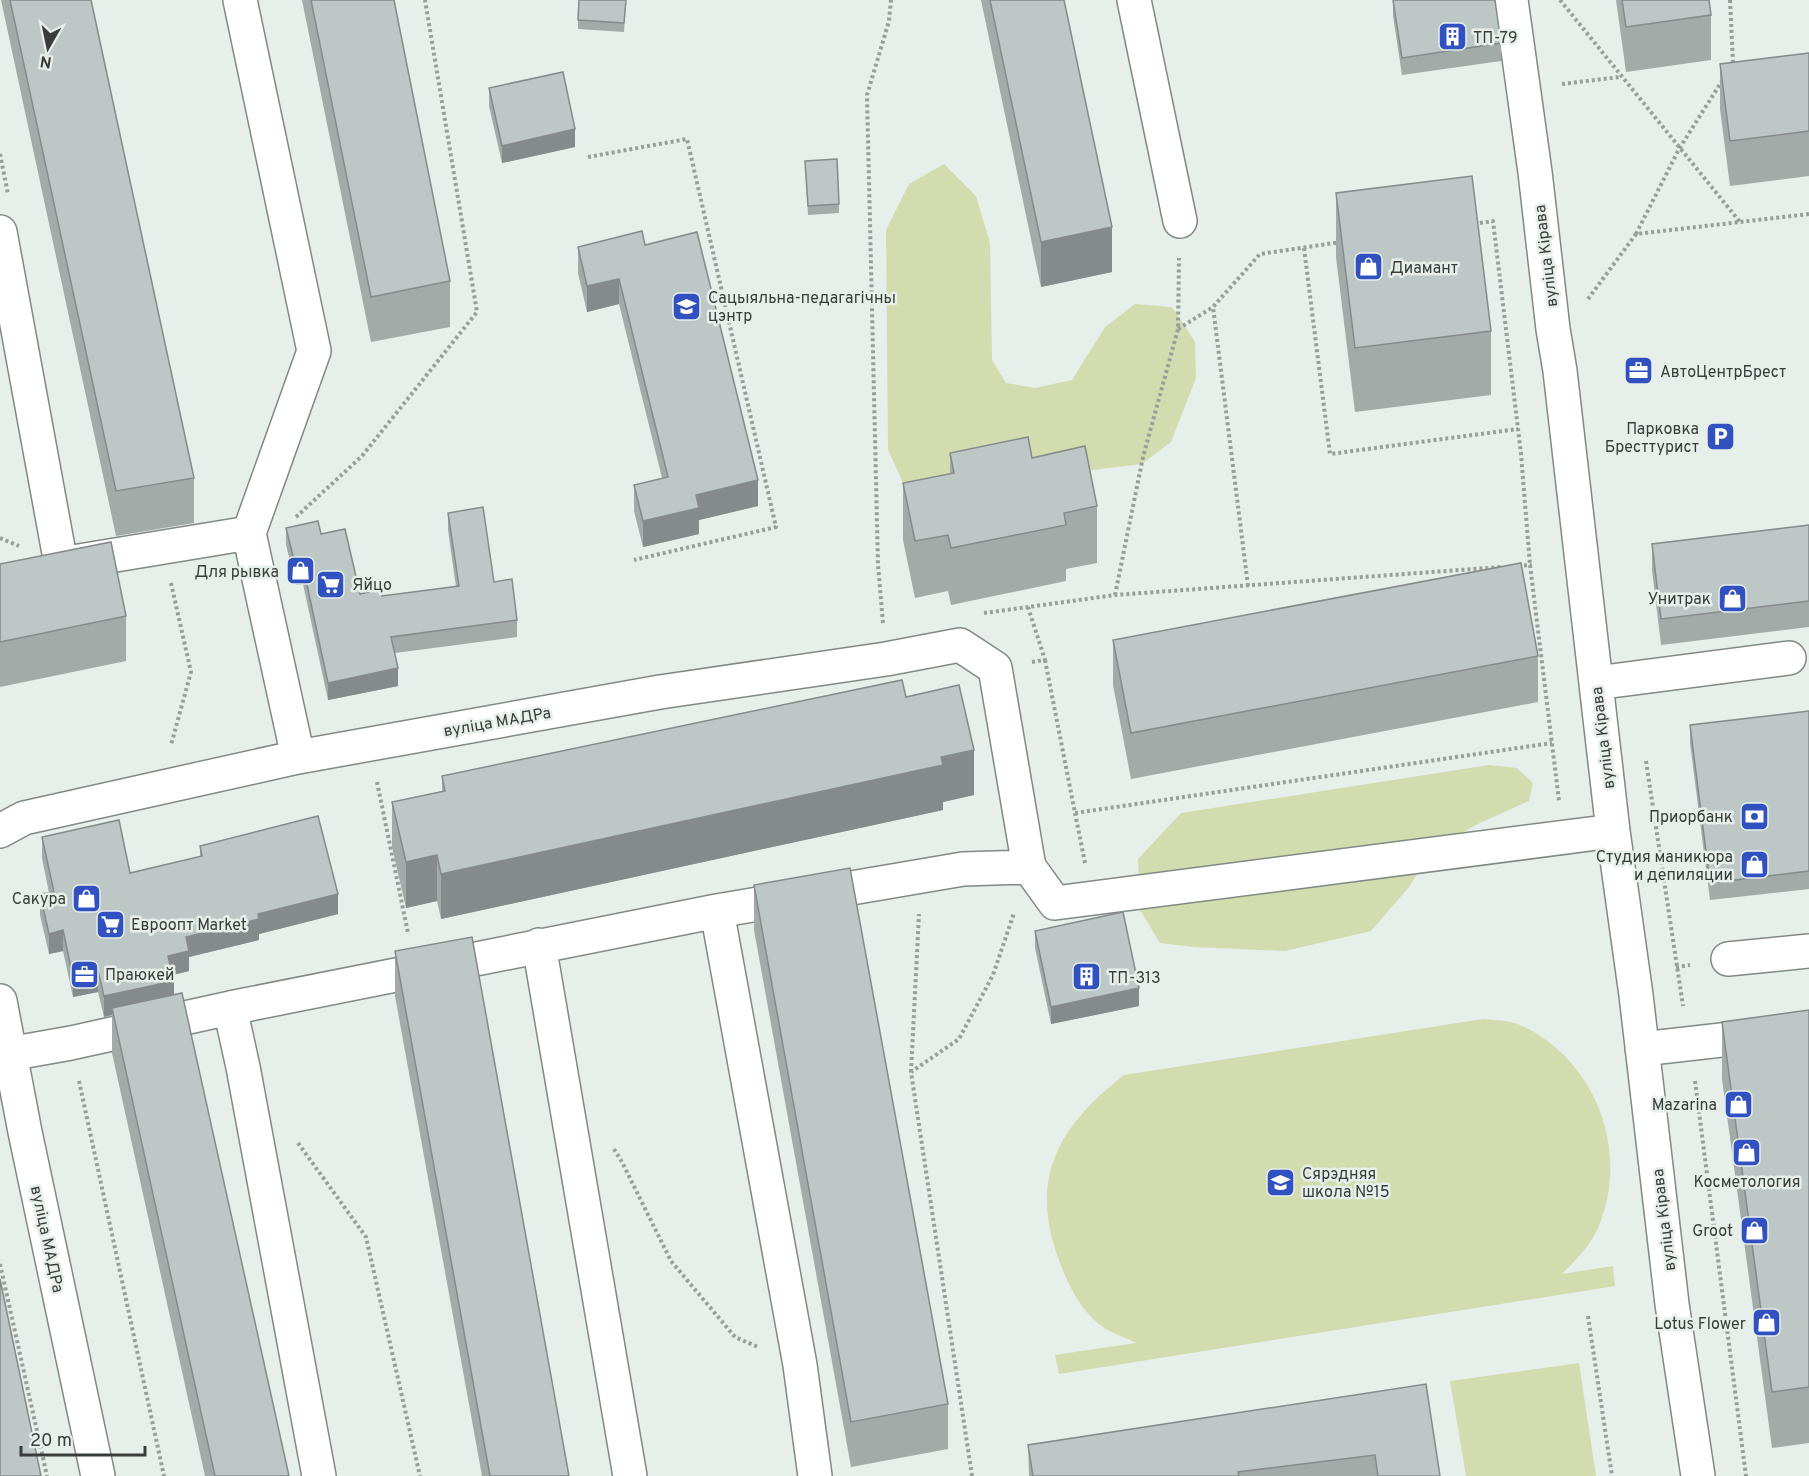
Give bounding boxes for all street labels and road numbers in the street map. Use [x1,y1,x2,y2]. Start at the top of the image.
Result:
street label: вуліца Кірава [1531,203,1563,308]
street label: вуліца Кірава [1588,685,1620,790]
street label: вуліца МАДРа [442,704,553,742]
street label: вуліца Кірава [1649,1167,1681,1272]
street label: вуліца МАДРа [25,1184,67,1295]

